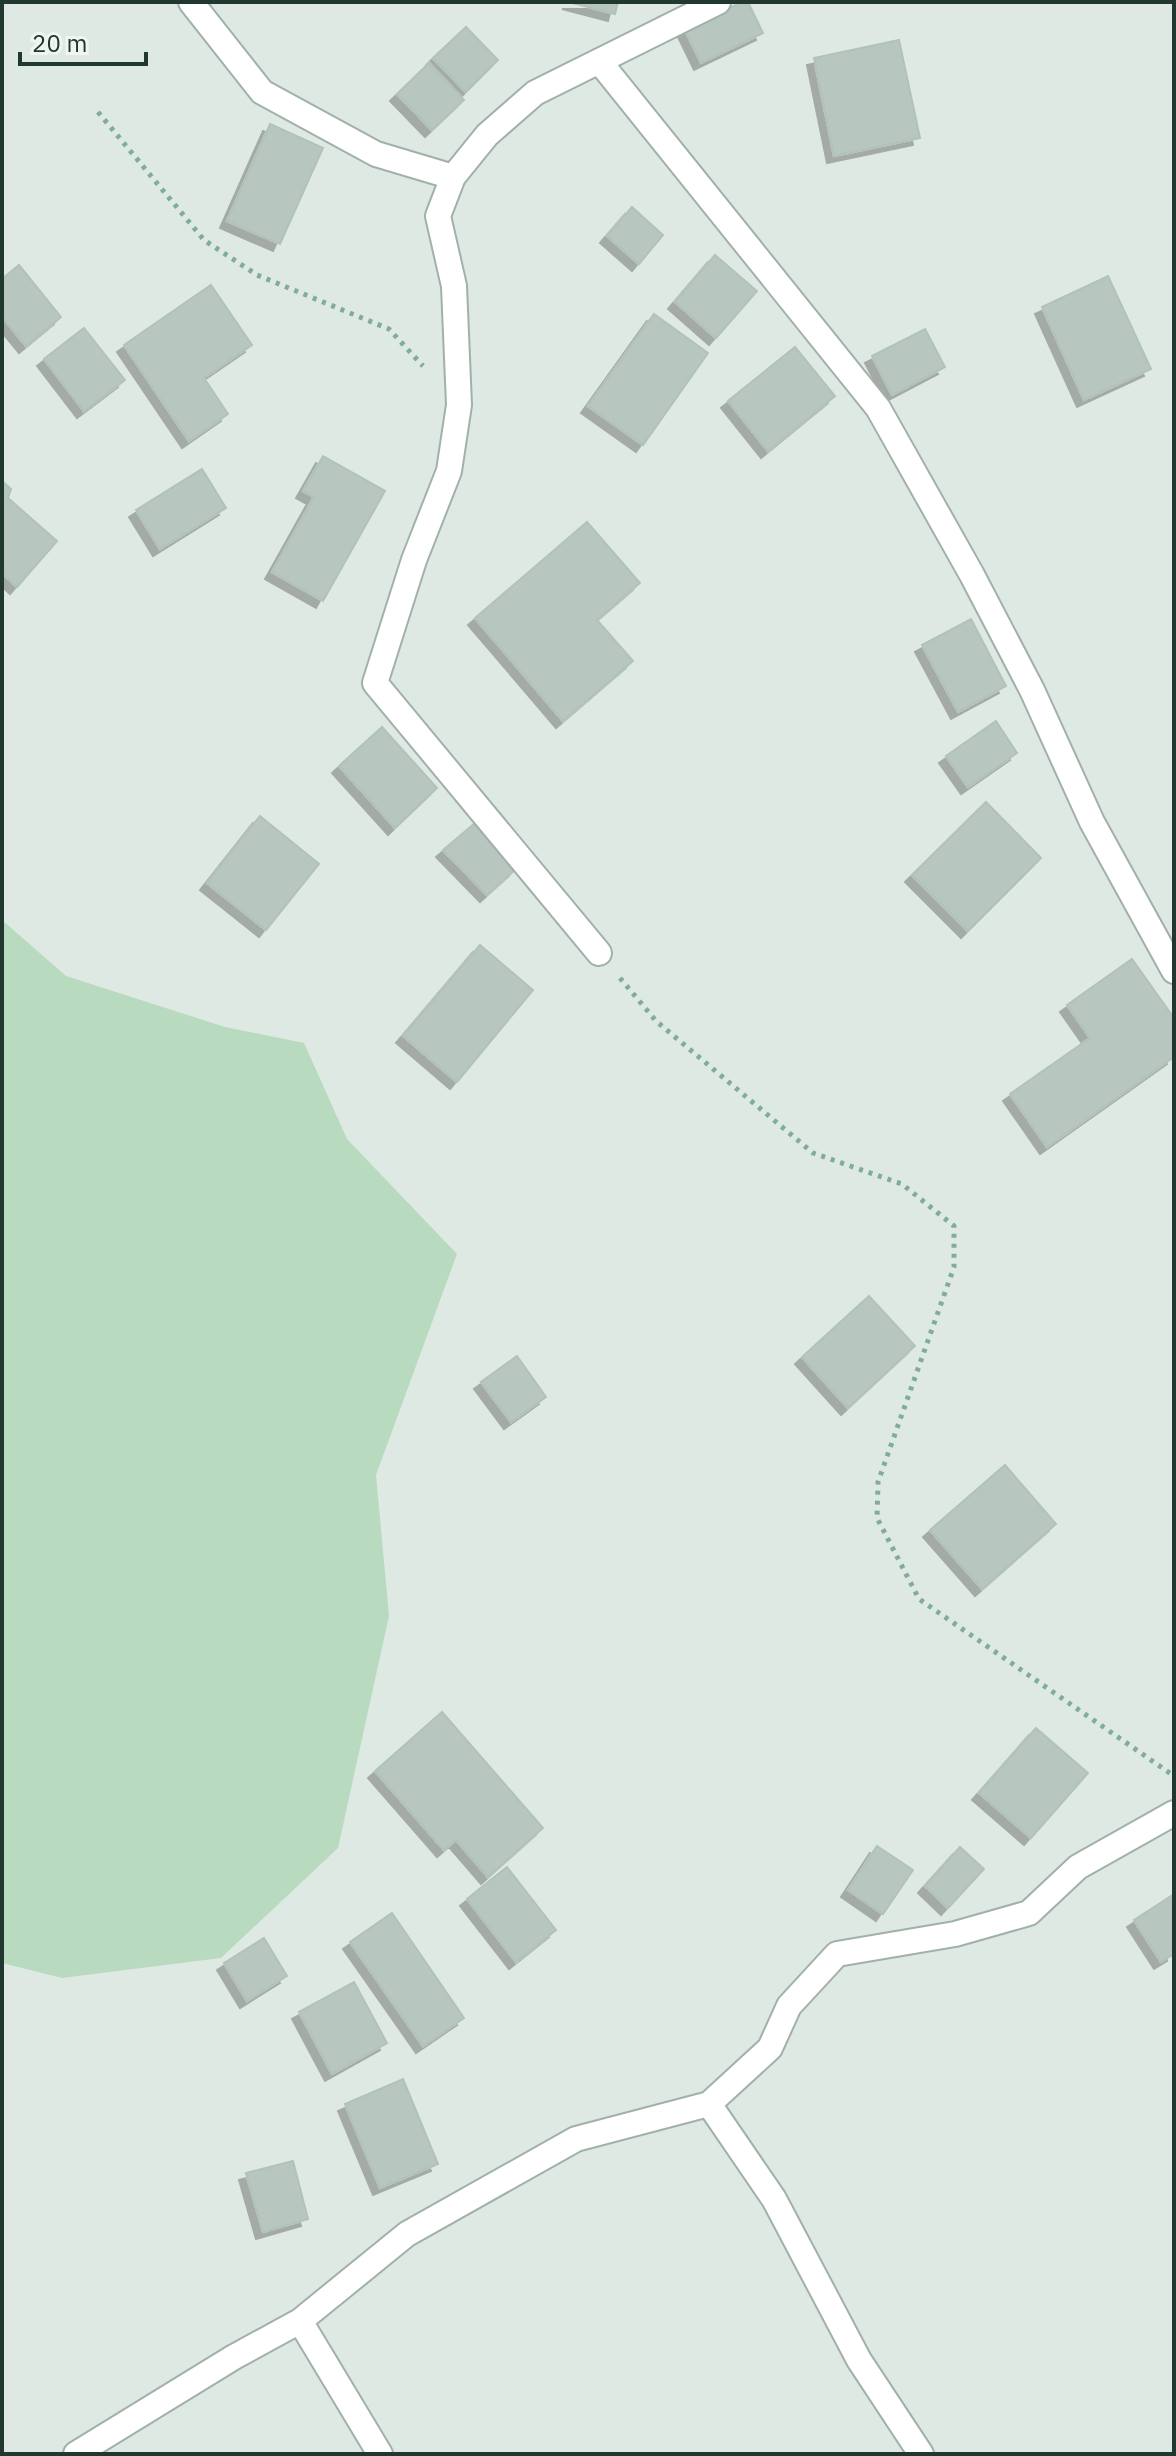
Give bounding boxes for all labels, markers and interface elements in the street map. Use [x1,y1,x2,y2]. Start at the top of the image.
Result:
scale bar [20,16,146,66]
text: 20 m [32,27,87,59]

